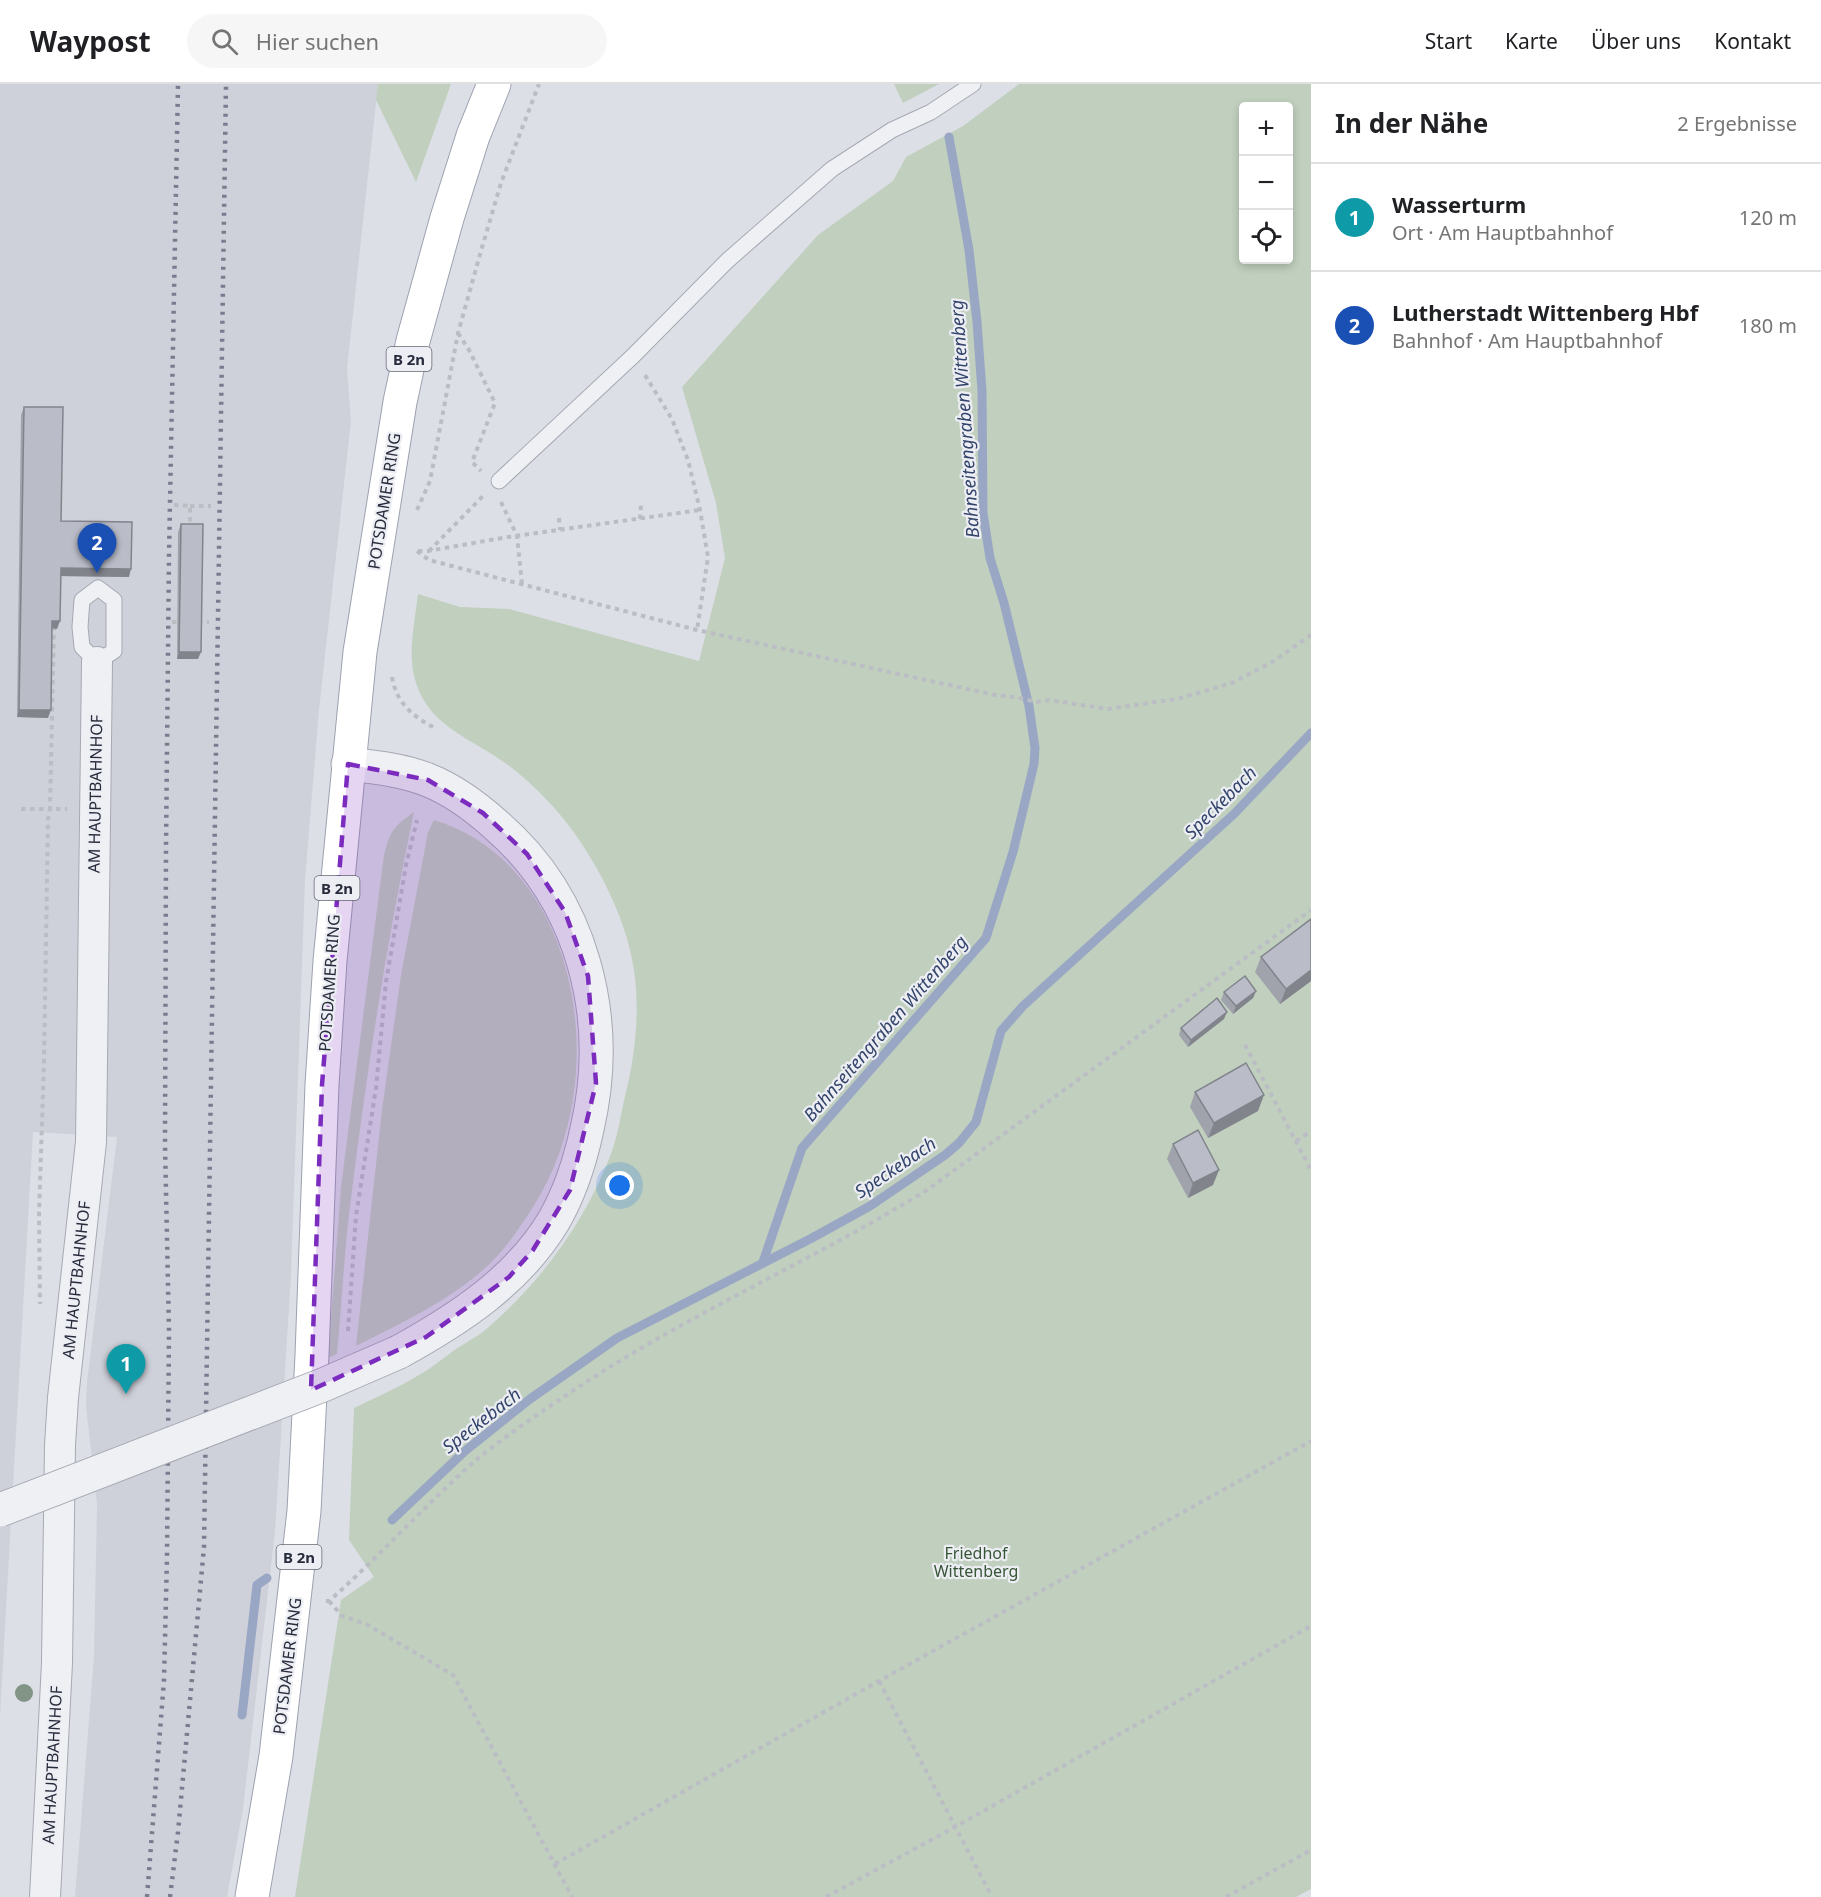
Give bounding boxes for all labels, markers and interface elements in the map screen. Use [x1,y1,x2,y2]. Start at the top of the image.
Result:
search box [187,14,607,68]
text: Waypost [30,22,151,60]
icon: search [208,25,241,58]
text: Hier suchen [256,26,379,56]
text: Start [1425,27,1472,55]
text: Karte [1505,27,1558,55]
text: Über uns [1591,27,1681,55]
text: Kontakt [1714,27,1791,55]
map controls [1239,102,1293,264]
button: + [1239,102,1293,156]
text: In der Nähe [1335,105,1488,141]
text: 2 Ergebnisse [1677,110,1797,137]
button: − [1239,156,1293,210]
text: Wasserturm [1392,189,1526,219]
text: 1 [1349,204,1360,231]
text: 120 m [1739,204,1797,231]
button: locate [1239,210,1293,264]
text: Ort · Am Hauptbahnhof [1392,219,1613,246]
text: Lutherstadt Wittenberg Hbf [1392,297,1698,327]
water label: Bahnseitengraben Wittenberg [944,299,984,539]
text: 2 [1349,312,1360,339]
text: 180 m [1739,312,1797,339]
text: Bahnhof · Am Hauptbahnhof [1392,327,1662,354]
road number: B 2n [386,347,432,371]
street label: POTSDAMER RING [362,431,406,571]
pin: 2 [78,524,116,573]
street label: AM HAUPTBAHNHOF [83,715,107,873]
water label: Speckebach [1178,760,1262,844]
road number: B 2n [314,876,360,900]
street label: POTSDAMER RING [313,914,345,1052]
water label: Bahnseitengraben Wittenberg [798,930,972,1126]
water label: Speckebach [850,1131,940,1203]
your location [605,1171,634,1200]
street label: AM HAUPTBAHNHOF [57,1200,95,1360]
pin: 1 [106,1344,146,1394]
water label: Speckebach [437,1382,525,1458]
park label: Friedhof Wittenberg [934,1542,1018,1582]
road number: B 2n [276,1545,322,1569]
street label: POTSDAMER RING [268,1596,306,1736]
street label: AM HAUPTBAHNHOF [37,1685,67,1845]

